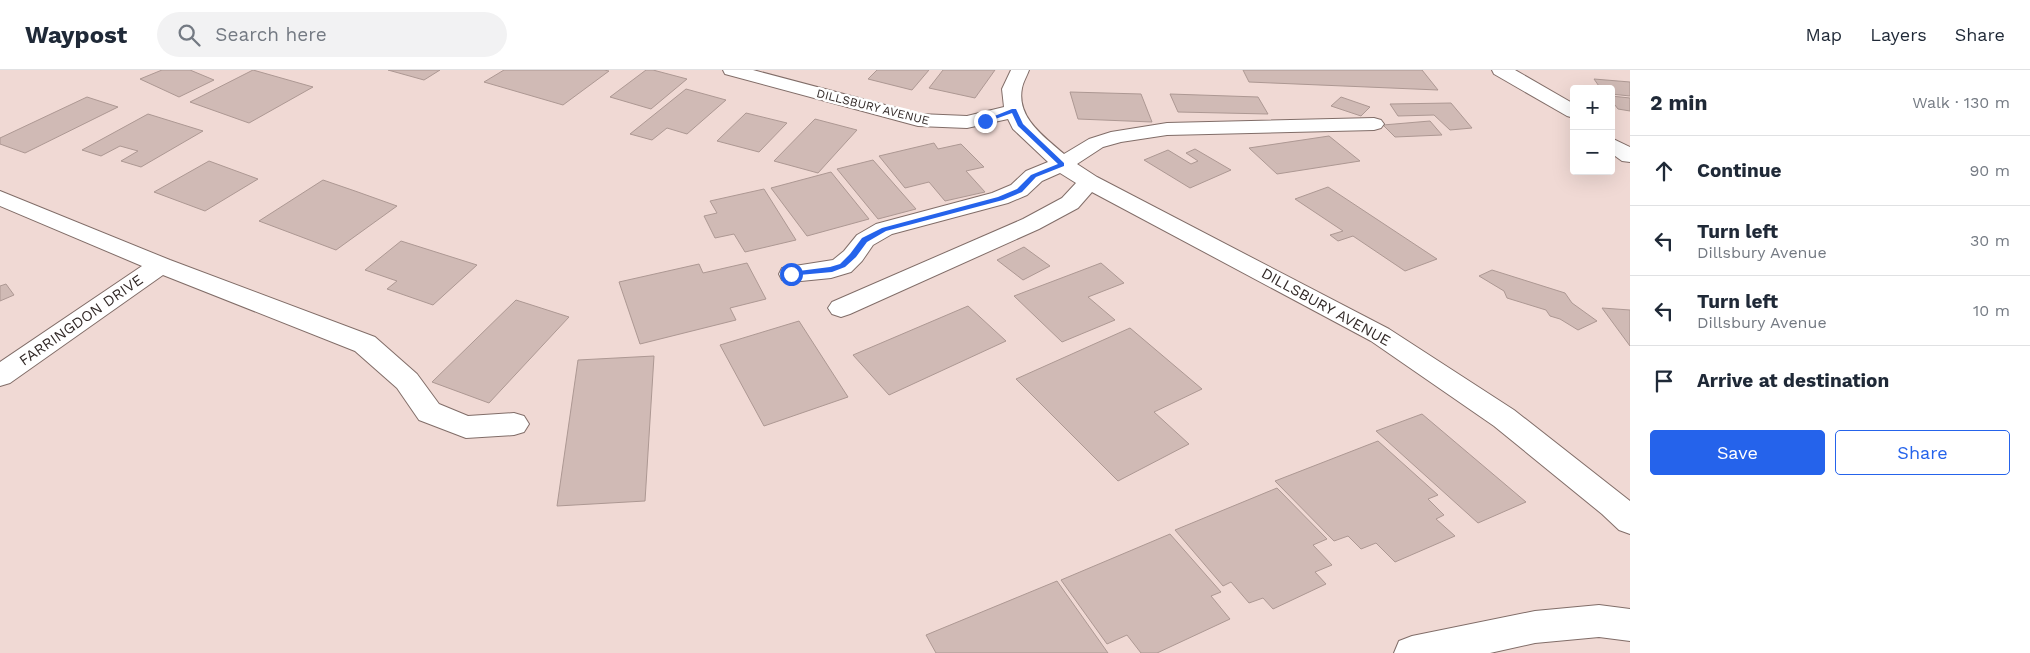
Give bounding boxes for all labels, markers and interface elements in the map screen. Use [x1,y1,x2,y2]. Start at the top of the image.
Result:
search box [157,12,507,57]
text: Waypost [25,21,127,49]
icon: search [175,21,203,49]
text: Search here [215,23,327,46]
text: Map [1805,24,1842,45]
text: Layers [1870,24,1927,45]
text: Share [1955,24,2005,45]
map controls [1570,85,1615,175]
button: + [1570,85,1615,130]
street label: DILLSBURY AVENUE [815,86,931,128]
text: 2 min [1650,90,1707,115]
text: Walk · 130 m [1912,93,2010,112]
route end [974,110,997,133]
button: − [1570,130,1615,175]
icon: ahead [1650,157,1678,185]
text: Continue [1697,159,1781,182]
text: 90 m [1969,161,2010,180]
text: Turn left [1697,220,1778,243]
icon: left [1650,227,1678,255]
text: 30 m [1970,231,2010,250]
text: Dillsbury Avenue [1697,243,1827,262]
route start [780,263,803,286]
street label: DILLSBURY AVENUE [1258,264,1394,350]
street label: FARRINGDON DRIVE [16,270,146,370]
text: Turn left [1697,290,1778,313]
icon: left [1650,297,1678,325]
text: 10 m [1973,301,2010,320]
text: Dillsbury Avenue [1697,313,1827,332]
icon: arrive [1650,367,1678,395]
text: Arrive at destination [1697,369,1889,392]
button: Save [1650,430,1825,475]
button: Share [1835,430,2010,475]

